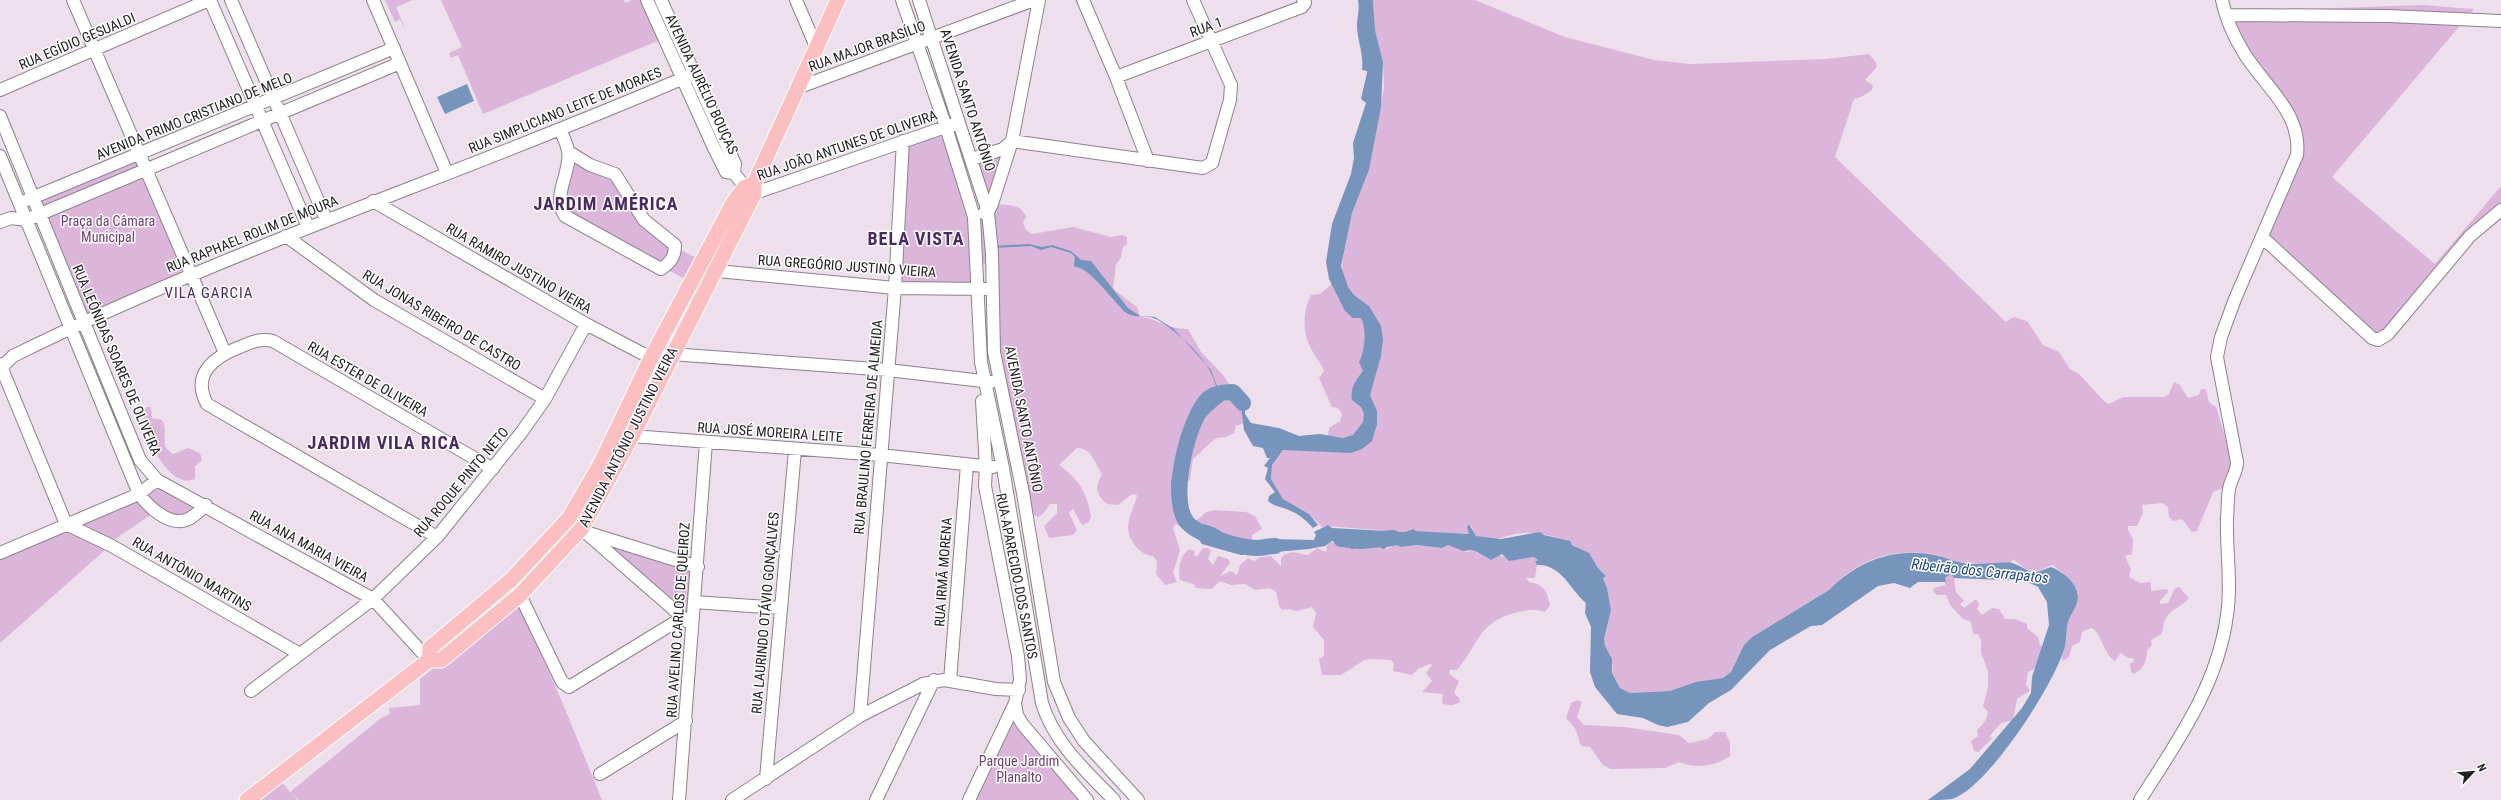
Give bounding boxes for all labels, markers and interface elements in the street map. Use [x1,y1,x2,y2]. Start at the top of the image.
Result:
street label: RUA EGÍDIO GESUALDI [16,8,138,73]
street label: AVENIDA AURÉLIO BOUÇAS [662,11,742,157]
street label: RUA 1 [1188,14,1224,40]
street label: RUA MAJOR BRASÍLIO [806,16,928,75]
street label: AVENIDA SANTO ANTÔNIO [937,26,1000,173]
street label: RUA SIMPLICIANO LEITE DE MORAES [466,64,664,156]
street label: AVENIDA PRIMO CRISTIANO DE MELO [94,69,294,163]
street label: RUA JOÃO ANTUNES DE OLIVEIRA [755,106,939,183]
street label: RUA RAPHAEL ROLIM DE MOURA [164,192,340,276]
district label: JARDIM AMÉRICA [533,193,679,214]
park label: Praça da Câmara Municipal [61,213,155,245]
street label: RUA RAMIRO JUSTINO VIEIRA [443,220,595,316]
district label: BELA VISTA [867,228,965,249]
street label: RUA GREGÓRIO JUSTINO VIEIRA [757,251,937,280]
street label: RUA LEÔNIDAS SOARES DE OLIVEIRA [69,262,166,458]
street label: RUA JONAS RIBEIRO DE CASTRO [360,266,524,374]
district label: VILA GARCIA [164,284,254,302]
street label: RUA BRAULINO FERREIRA DE ALMEIDA [851,319,885,535]
street label: RUA ESTER DE OLIVEIRA [305,338,431,420]
street label: AVENIDA ANTÔNIO JUSTINO VIEIRA [575,344,680,530]
street label: AVENIDA SANTO ANTÔNIO [1002,344,1047,494]
street label: RUA JOSÉ MOREIRA LEITE [697,418,843,445]
street label: RUA ROQUE PINTO NETO [410,424,512,540]
district label: JARDIM VILA RICA [308,432,460,453]
street label: RUA APARECIDO DOS SANTOS [993,492,1041,660]
street label: RUA ANA MARIA VIEIRA [247,507,371,585]
street label: RUA LAURINDO OTÁVIO GONÇALVES [747,511,782,715]
street label: RUA IRMÃ MORENA [930,517,955,627]
street label: RUA AVELINO CARLOS DE QUEIROZ [663,522,693,718]
street label: RUA ANTÔNIO MARTINS [130,533,255,615]
water label: Ribeirão dos Carrapatos [1911,555,2050,587]
north arrow [2453,752,2493,792]
park label: Parque Jardim Planalto [979,753,1059,785]
text: N [2474,762,2489,774]

